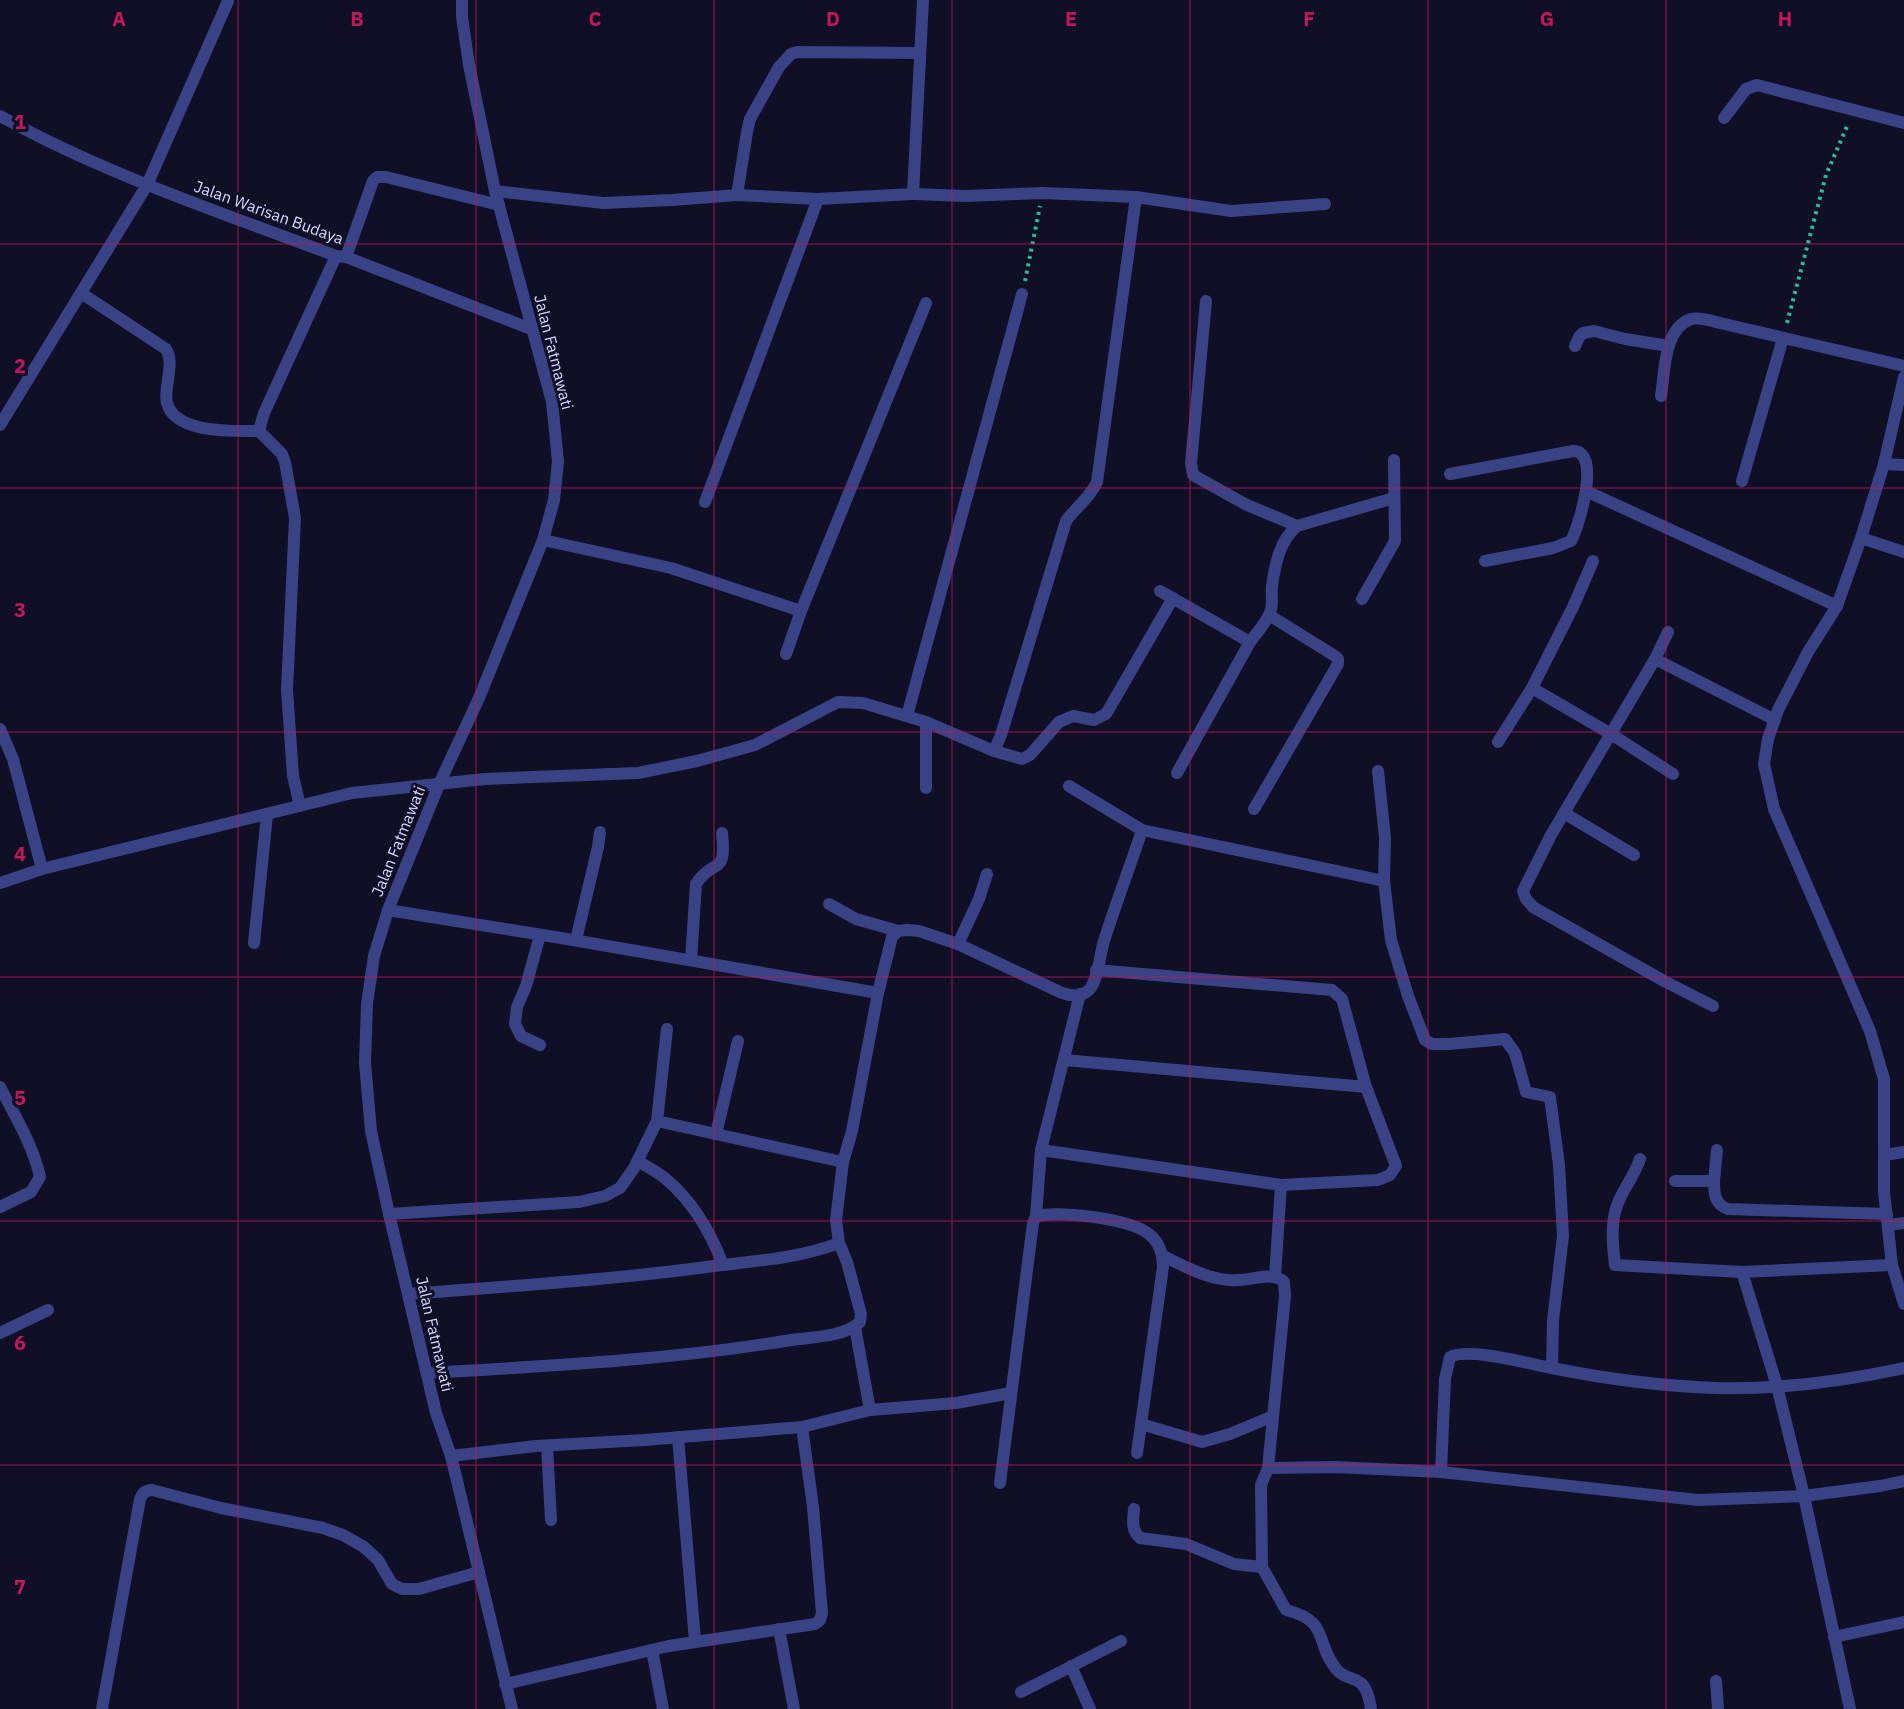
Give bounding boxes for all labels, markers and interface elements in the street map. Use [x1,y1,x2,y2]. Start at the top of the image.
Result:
text: A [112,5,126,32]
text: B [350,5,364,32]
text: C [588,5,602,32]
text: D [826,5,840,32]
text: E [1065,5,1077,32]
text: F [1303,5,1315,32]
text: G [1540,5,1554,32]
text: H [1778,5,1792,32]
text: 1 [14,108,26,135]
street label: Jalan Warisan Budaya [191,176,347,249]
street label: Jalan Fatmawati [530,292,578,412]
text: 2 [14,352,26,379]
text: 3 [14,596,26,623]
street label: Jalan Fatmawati [367,783,429,899]
text: 4 [14,840,26,867]
text: 5 [14,1084,26,1111]
street label: Jalan Fatmawati [412,1274,458,1394]
text: 6 [14,1329,26,1356]
text: 7 [14,1573,26,1600]

